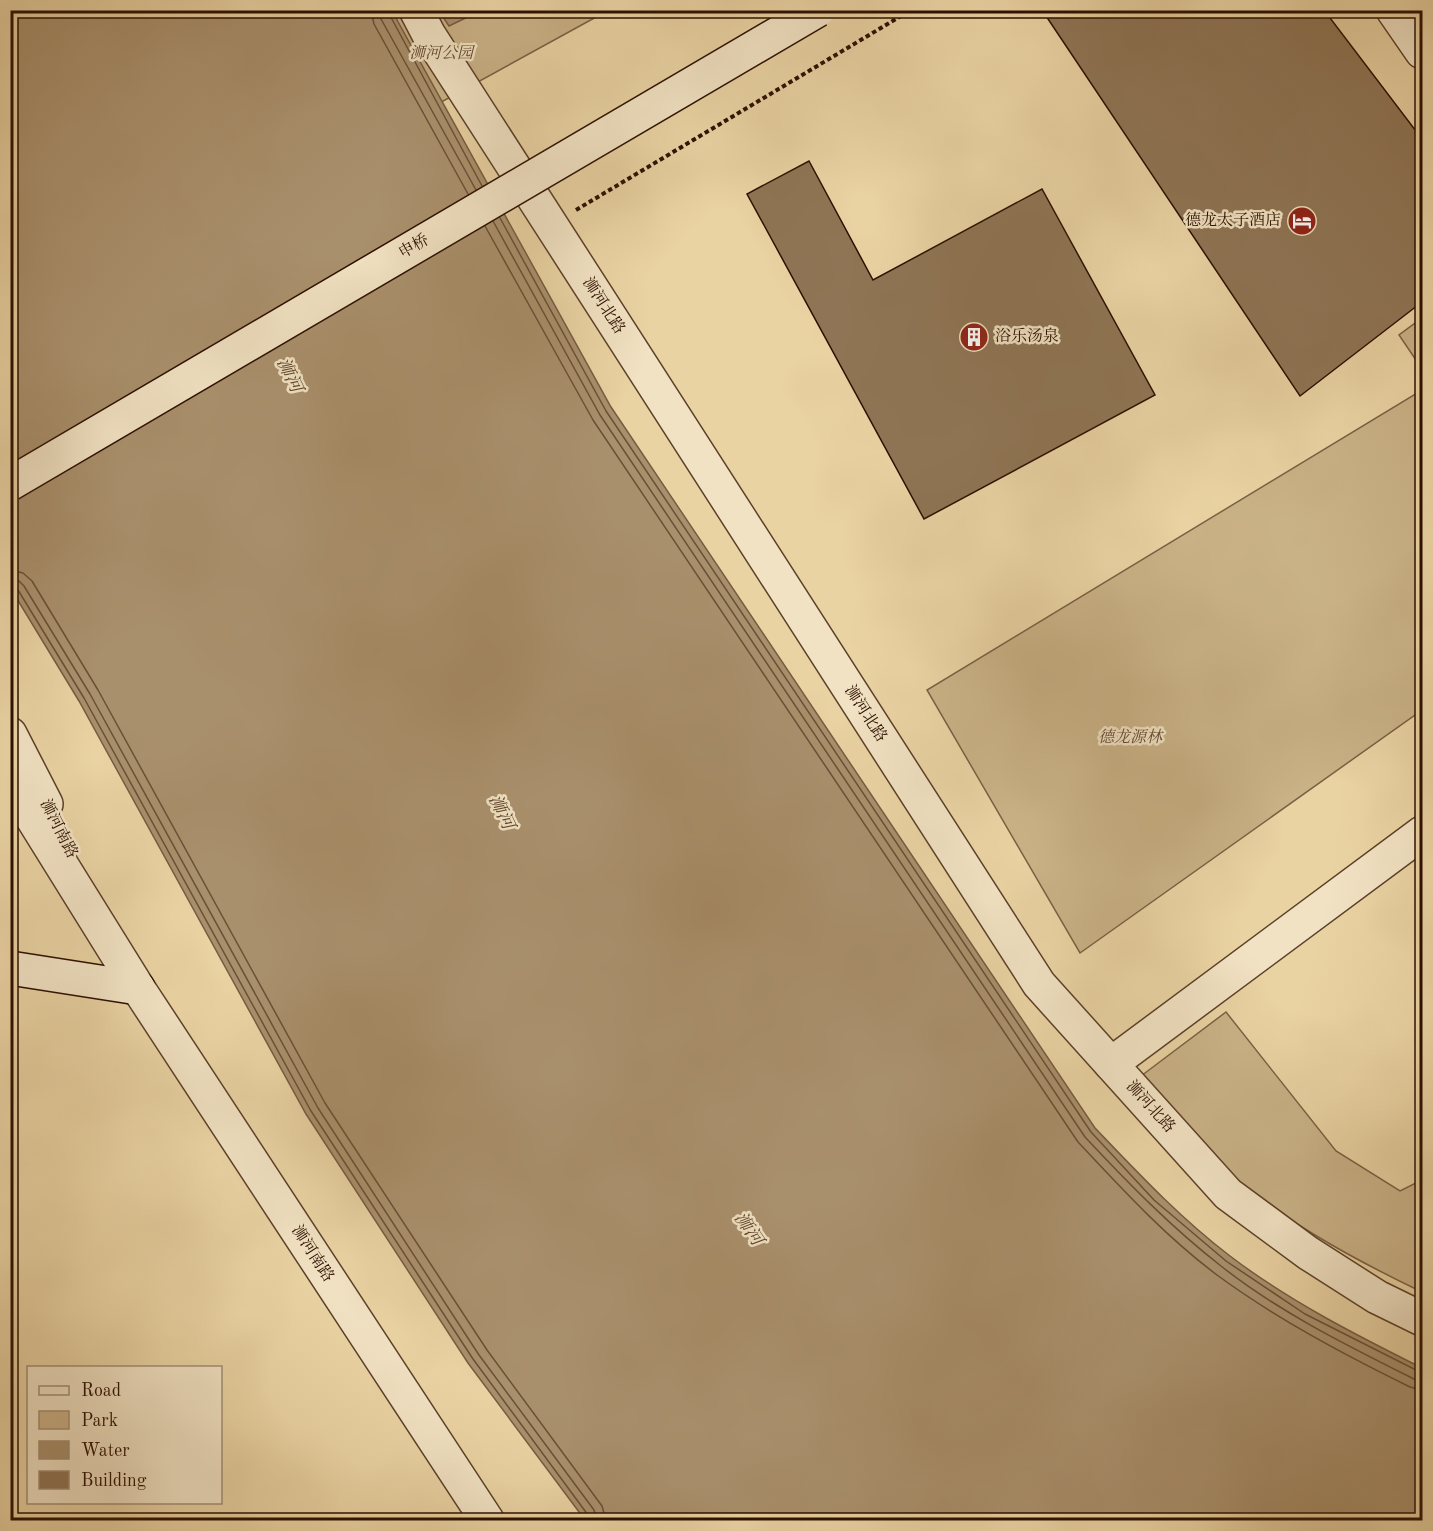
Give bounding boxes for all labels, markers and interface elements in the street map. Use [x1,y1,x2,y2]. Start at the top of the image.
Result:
park label: 浉河公园 [409,44,476,62]
hotel icon: 德龙太子酒店 [1286,205,1318,237]
place label: 德龙太子酒店 [1185,211,1281,229]
street label: 申桥 [395,230,432,262]
street label: 浉河北路 [579,274,629,337]
building icon: 浴乐汤泉 [958,321,990,353]
place label: 浴乐汤泉 [995,327,1059,345]
water label: 浉河 [273,354,307,398]
street label: 浉河北路 [841,682,891,745]
park label: 德龙源林 [1098,728,1164,746]
water label: 浉河 [485,791,519,835]
street label: 浉河南路 [36,796,81,861]
street label: 浉河北路 [1123,1077,1179,1136]
water label: 浉河 [730,1209,768,1251]
street label: 浉河南路 [288,1222,338,1285]
legend [27,1366,222,1504]
text: Road [81,1382,121,1400]
text: Park [81,1412,118,1430]
text: Water [81,1442,130,1460]
text: Building [81,1472,147,1490]

